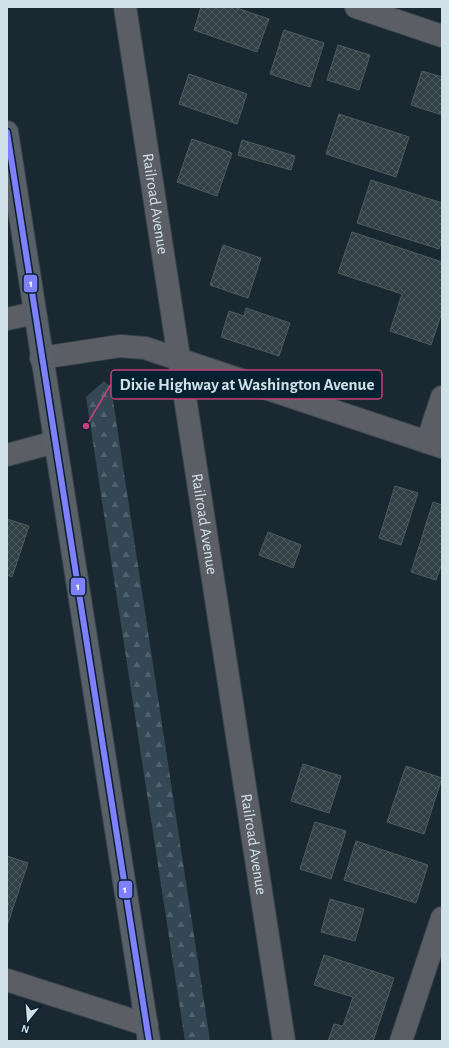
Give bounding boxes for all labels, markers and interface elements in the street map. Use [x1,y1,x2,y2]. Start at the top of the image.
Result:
street label: Railroad Avenue [140,152,171,255]
line badge: 1 [23,274,38,293]
text: 1 [29,278,33,289]
callout: Dixie Highway at Washington Avenue [111,370,382,399]
text: Dixie Highway at Washington Avenue [120,376,375,394]
street label: Railroad Avenue [189,472,220,575]
line badge: 1 [70,577,86,596]
text: 1 [76,581,80,592]
street label: Railroad Avenue [238,793,269,896]
line badge: 1 [118,880,133,899]
text: 1 [123,884,127,895]
north arrow [8,1000,48,1040]
text: N [20,1023,30,1035]

